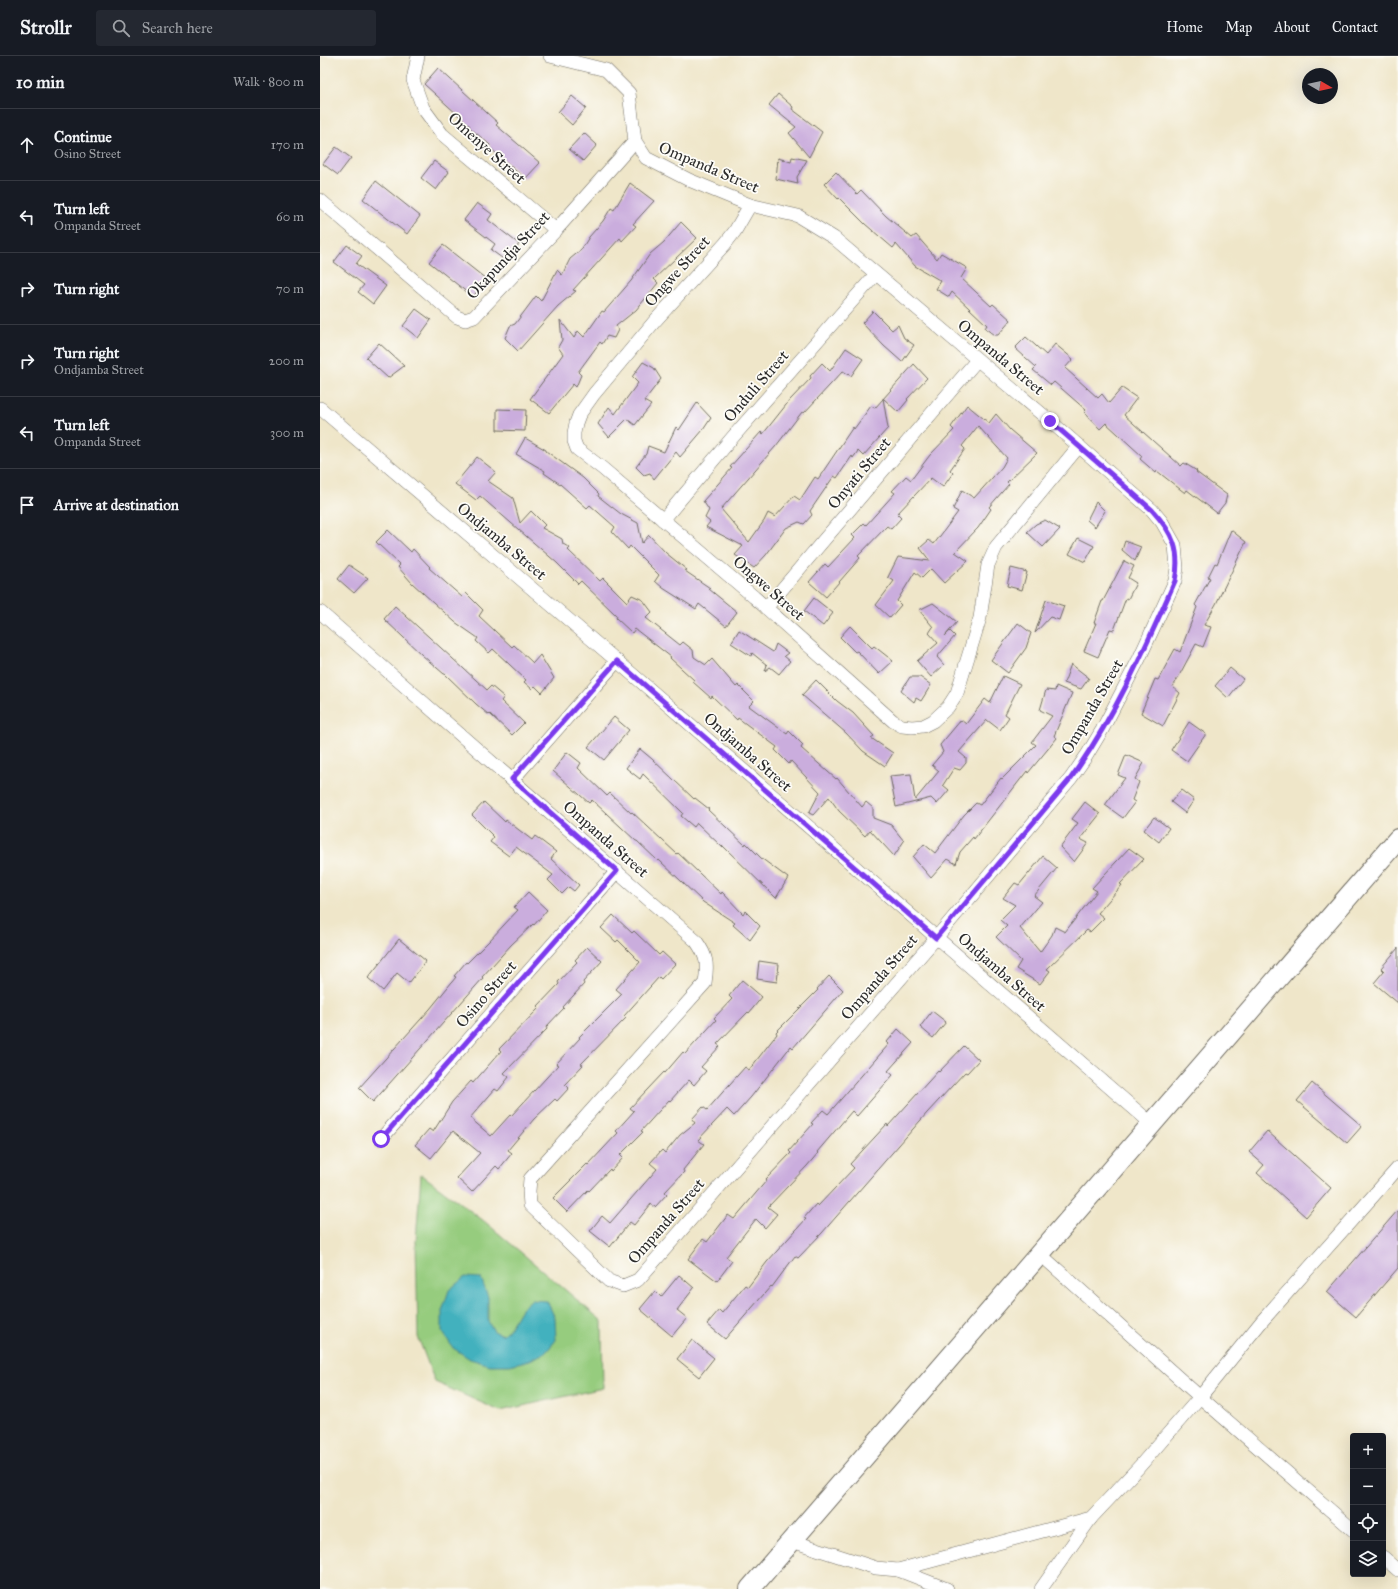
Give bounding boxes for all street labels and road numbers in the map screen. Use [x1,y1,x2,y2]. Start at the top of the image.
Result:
street label: Omenye Street [444,108,530,188]
street label: Ompanda Street [656,137,762,197]
street label: Okapundja Street [462,207,554,303]
street label: Ongwe Street [640,231,715,311]
street label: Ompanda Street [954,315,1048,399]
street label: Onduli Street [720,346,793,426]
street label: Onyati Street [823,433,895,513]
street label: Ondjamba Street [454,498,551,584]
street label: Ongwe Street [729,552,809,625]
street label: Ompanda Street [1057,656,1127,758]
street label: Ondjamba Street [700,709,796,796]
street label: Ompanda Street [559,797,653,882]
street label: Ondjamba Street [954,929,1050,1016]
street label: Ompanda Street [837,930,922,1024]
street label: Osino Street [452,956,520,1031]
street label: Ompanda Street [624,1174,709,1268]

